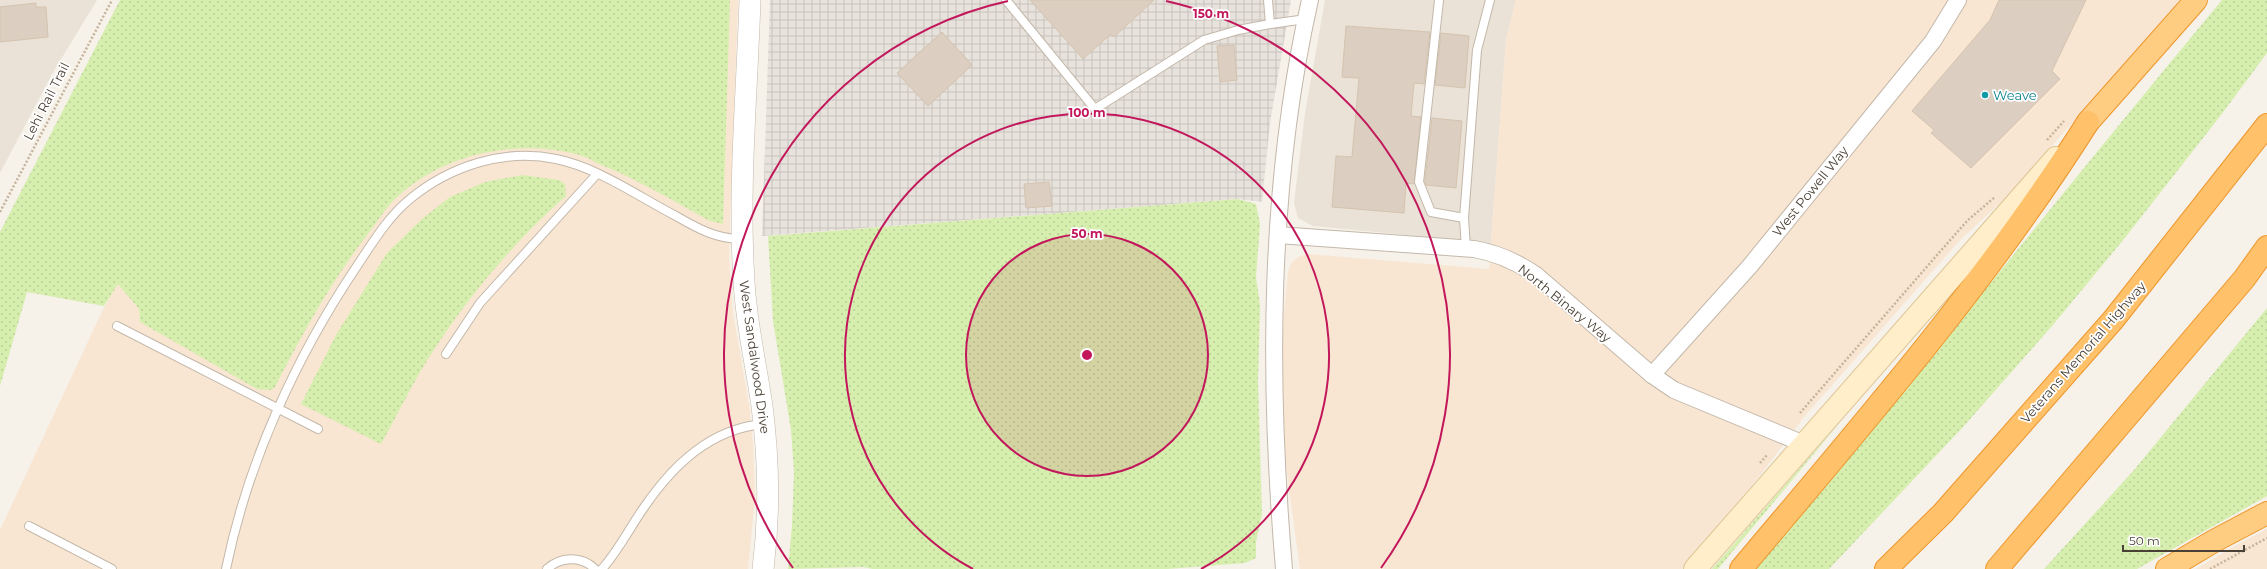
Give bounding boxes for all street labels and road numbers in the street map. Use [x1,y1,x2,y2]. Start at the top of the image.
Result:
street label: Lehi Rail Trail [20,59,72,143]
street label: West Powell Way [1769,142,1852,239]
street label: North Binary Way [1515,261,1616,346]
street label: Veterans Memorial Highway [2017,277,2150,426]
street label: West Sandalwood Drive [736,279,774,435]

